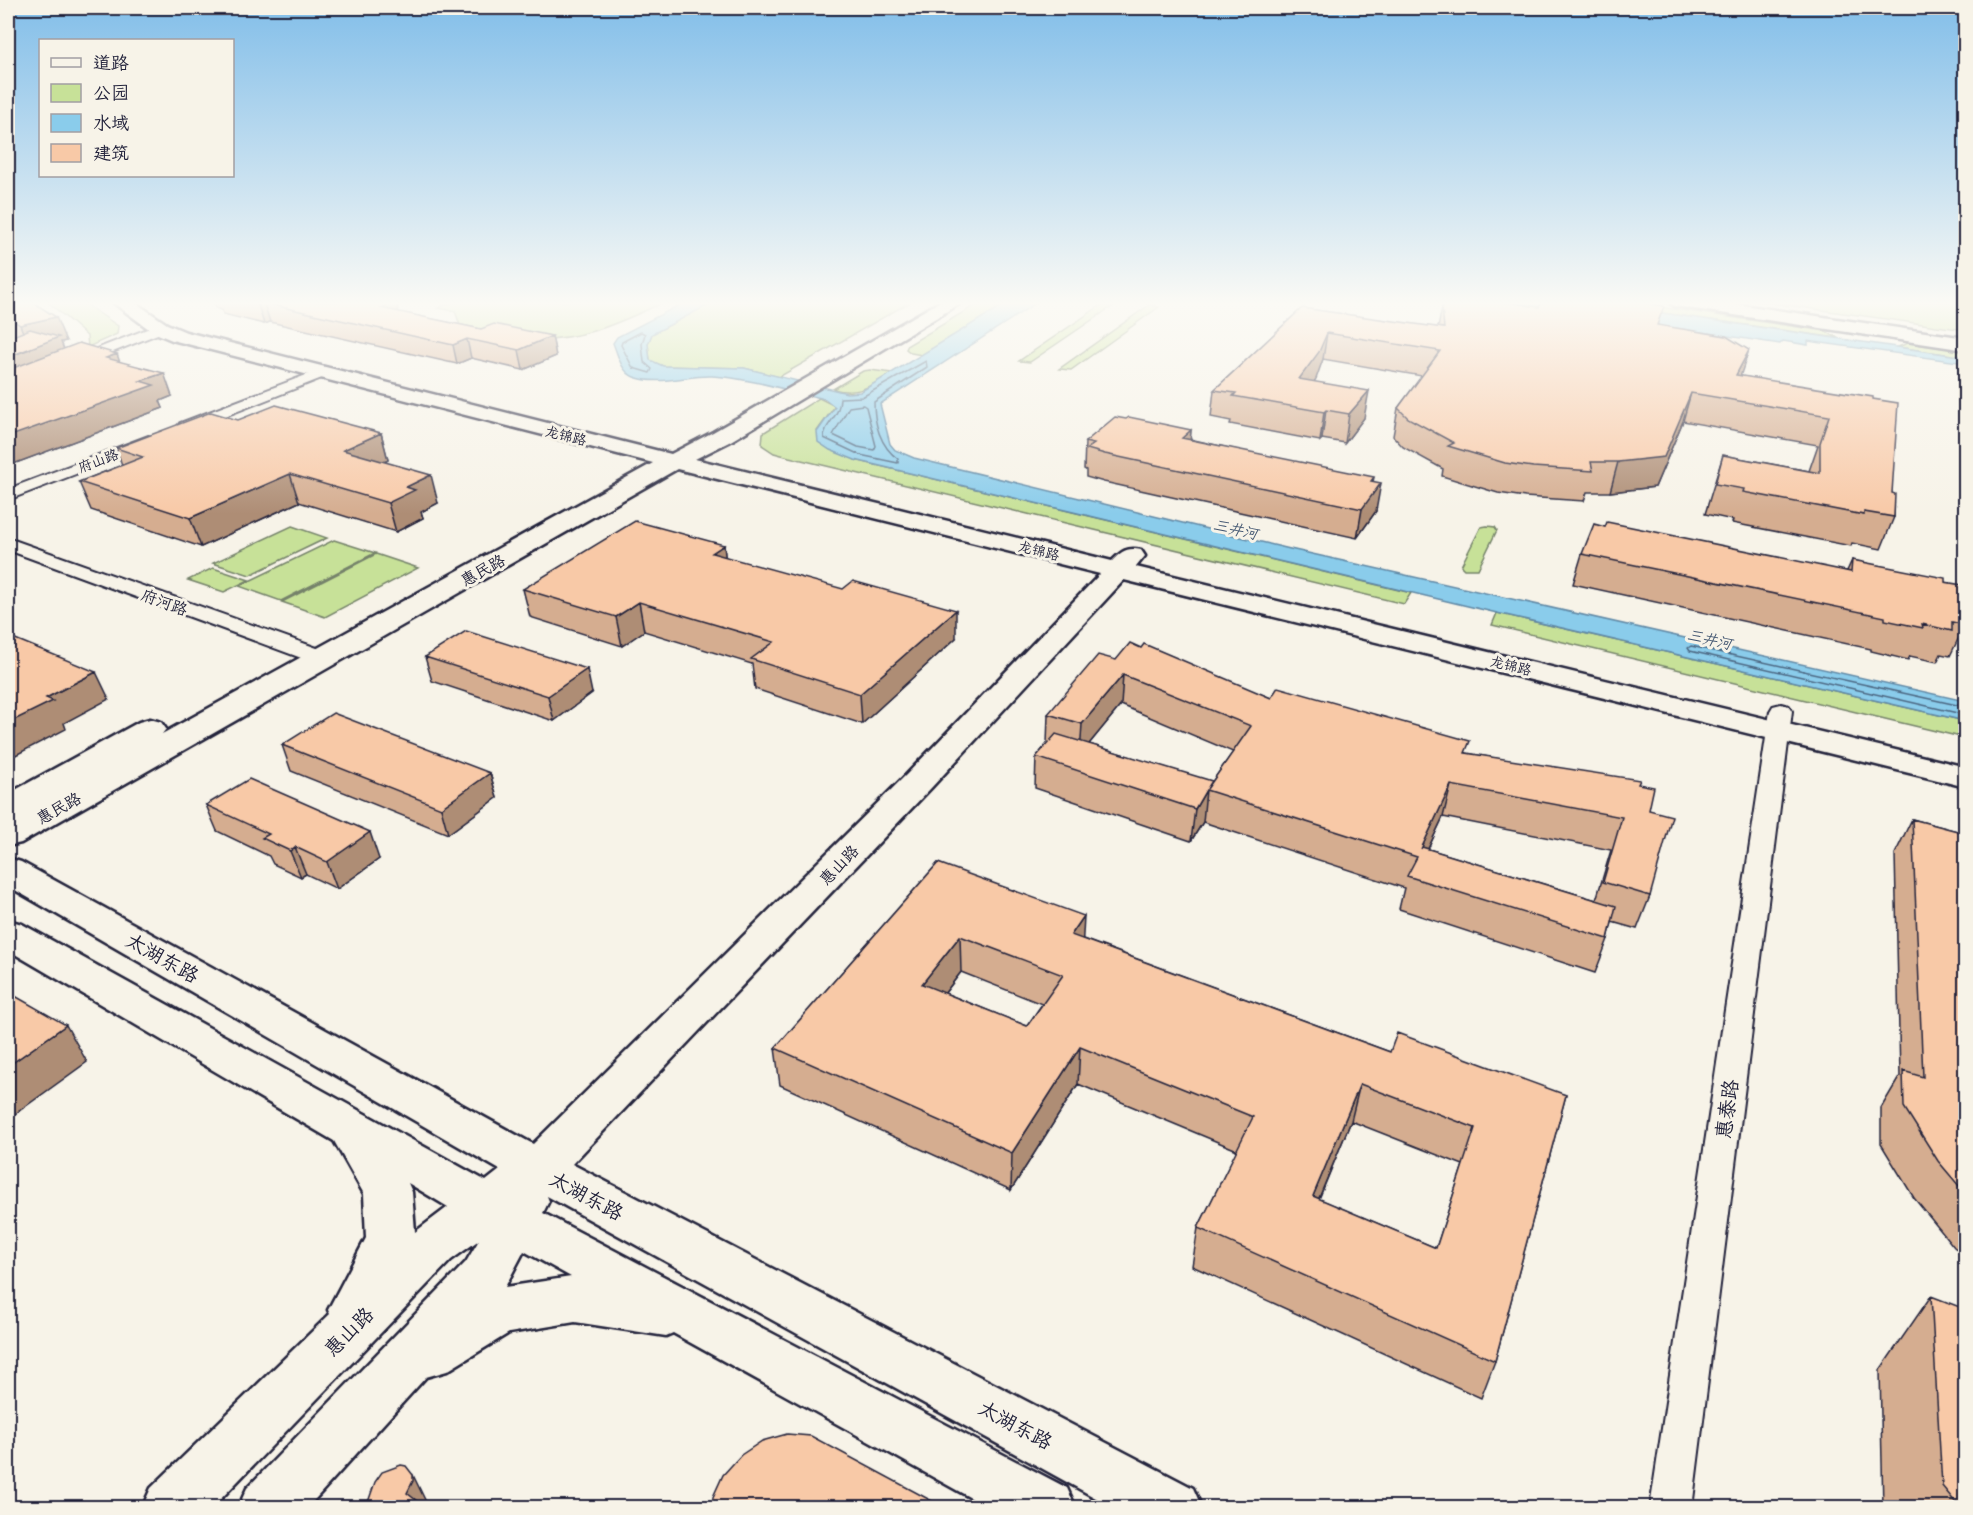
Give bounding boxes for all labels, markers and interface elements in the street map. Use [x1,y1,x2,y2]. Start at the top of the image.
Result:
legend [39,39,234,177]
text: 道路 [93,48,129,75]
text: 公园 [93,78,129,105]
text: 水域 [93,108,129,135]
text: 建筑 [93,138,129,165]
street label: 龙锦路 [543,420,589,450]
street label: 府山路 [75,443,121,477]
water label: 三井河 [1211,512,1263,545]
street label: 龙锦路 [1016,535,1062,565]
street label: 惠民路 [455,547,509,591]
street label: 府河路 [138,582,192,620]
water label: 三井河 [1685,622,1737,655]
street label: 龙锦路 [1488,650,1534,680]
street label: 惠民路 [31,785,85,829]
street label: 惠山路 [813,838,863,890]
street label: 太湖东路 [121,924,206,990]
street label: 惠泰路 [1707,1076,1745,1141]
street label: 太湖东路 [545,1163,630,1227]
street label: 惠山路 [316,1298,381,1363]
street label: 太湖东路 [974,1392,1059,1456]

